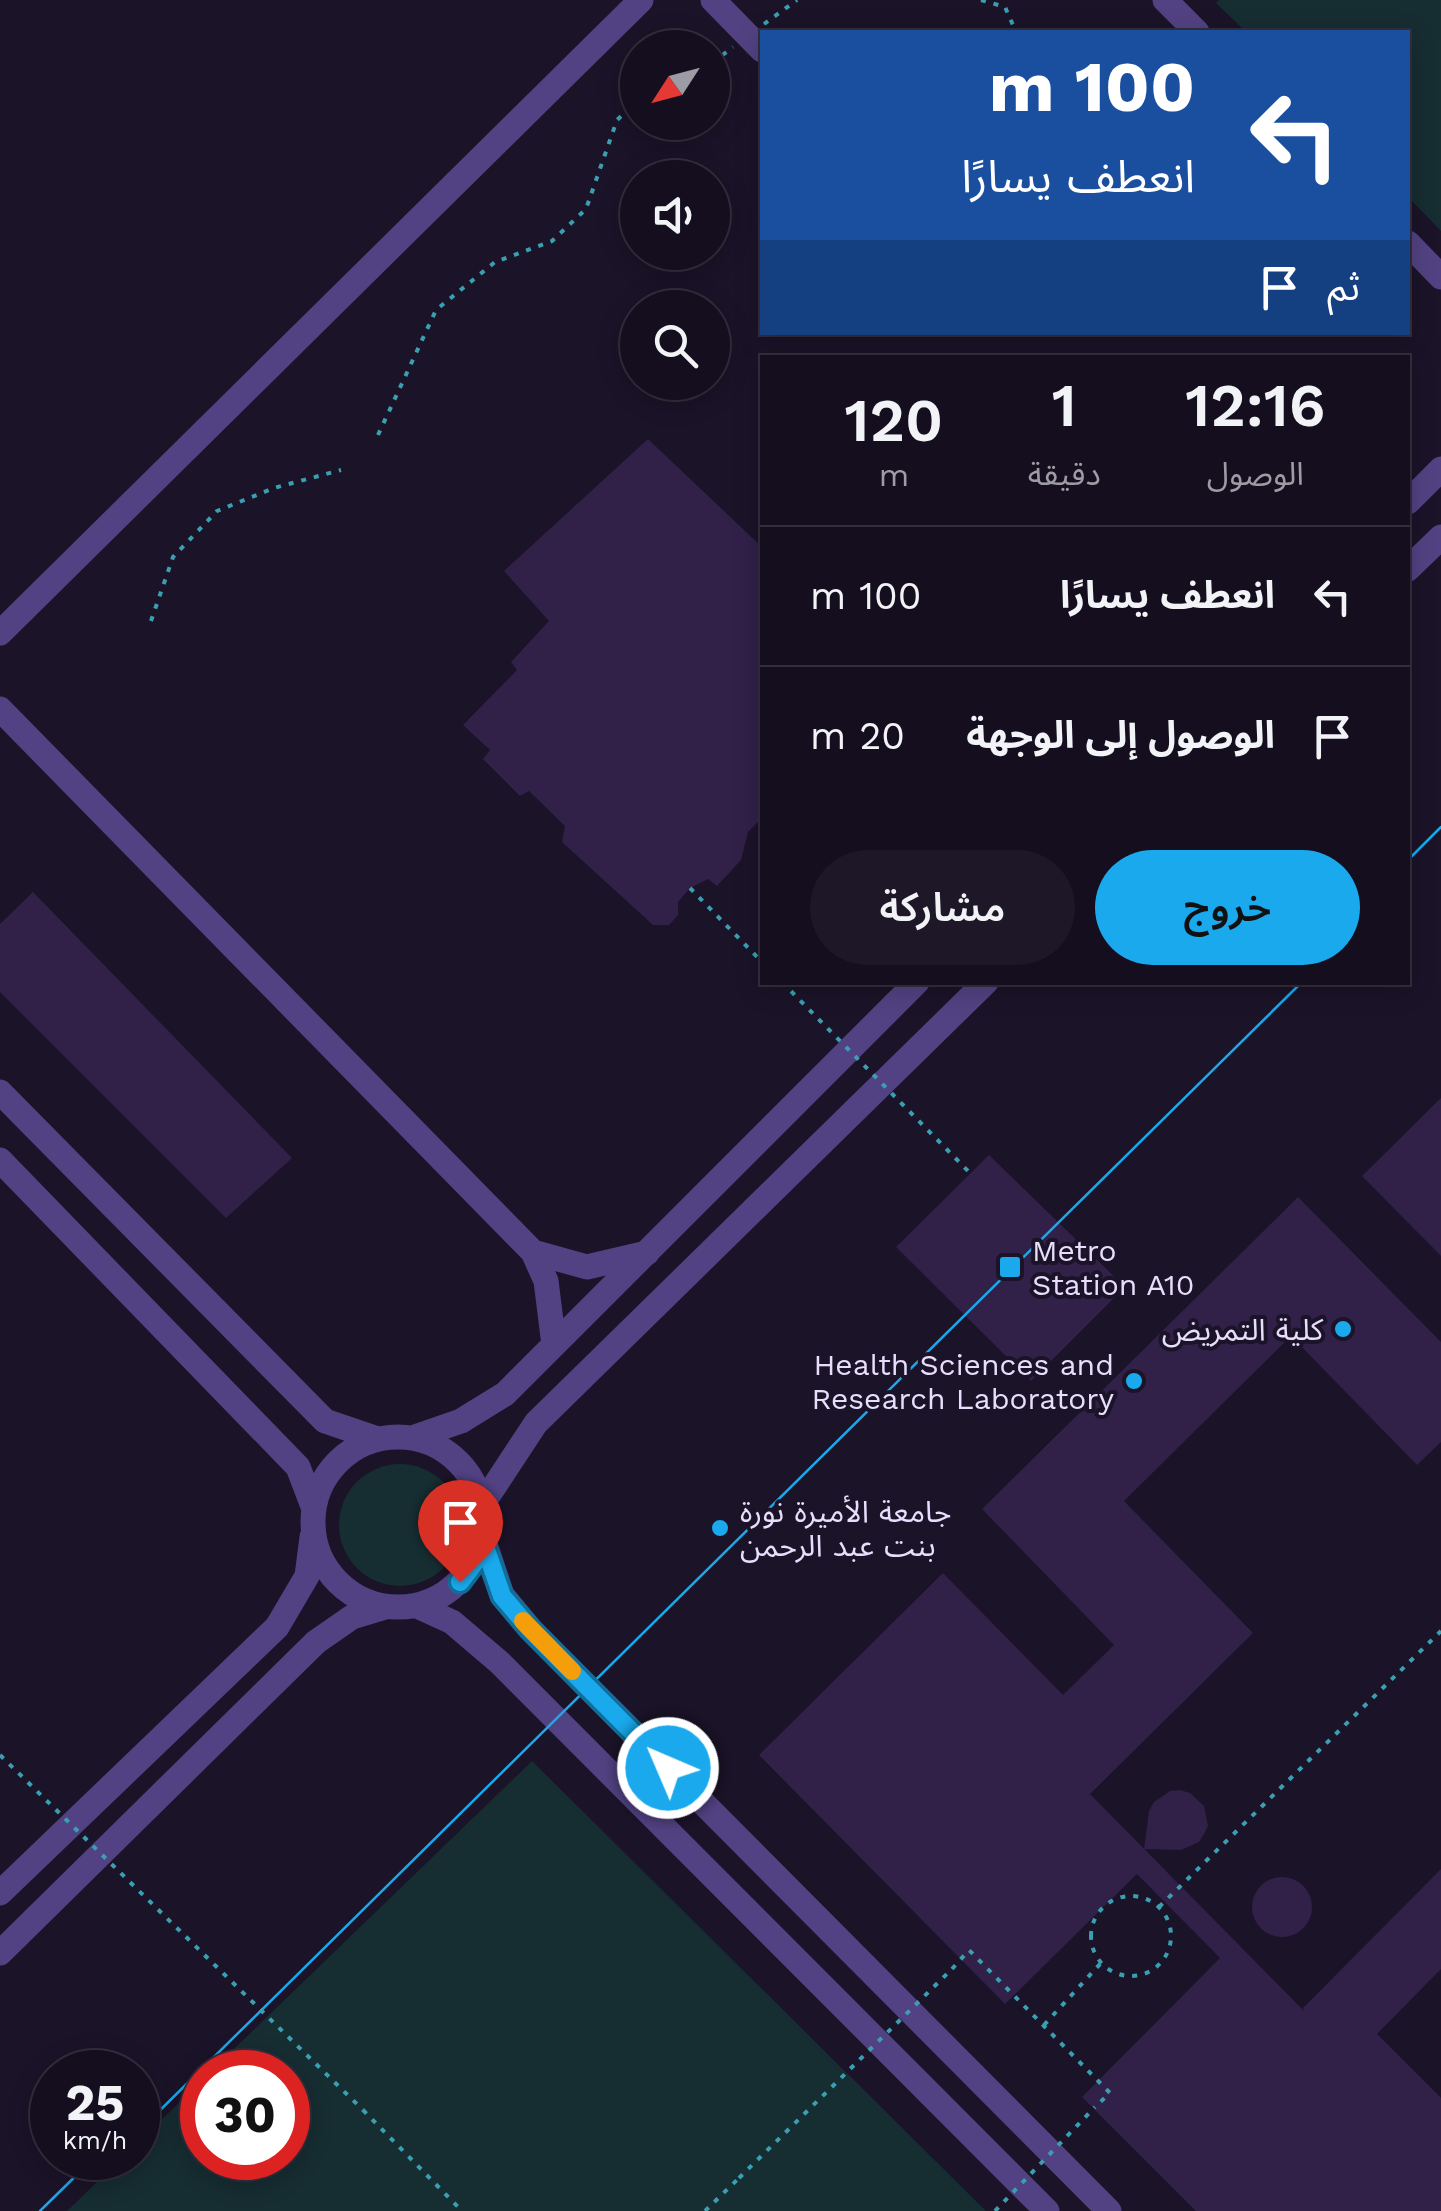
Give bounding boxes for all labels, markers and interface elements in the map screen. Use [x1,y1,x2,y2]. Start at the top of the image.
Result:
north arrow [620,30,730,140]
map controls [620,30,730,400]
text: 100 m [989,46,1195,128]
icon: left [1230,70,1360,200]
text: انعطف يسارًا [961,150,1195,203]
button: sound [620,160,730,270]
icon: arrive [1252,260,1307,315]
text: ثم [1327,265,1360,309]
button: search [620,290,730,400]
text: 1 [1052,370,1077,441]
text: 12:16 [1185,370,1325,441]
text: 120 [845,385,943,456]
text: دقيقة [1028,455,1101,493]
text: الوصول [1207,455,1304,493]
text: m [879,456,909,494]
icon: left [1305,569,1360,624]
text: انعطف يسارًا [1060,573,1275,617]
text: 100 m [810,574,921,618]
icon: arrive [1305,709,1360,764]
text: الوصول إلى الوجهة [966,713,1275,757]
text: 20 m [810,714,905,758]
button: مشاركة [810,850,1075,965]
button: خروج [1095,850,1360,965]
place label: Metro Station A10 [1032,1233,1194,1302]
marker: Metro Station A10 [997,1254,1023,1280]
place label: كلية التمريض [1162,1312,1324,1348]
marker: كلية التمريض [1332,1318,1354,1340]
place label: Health Sciences and Research Laboratory [812,1347,1115,1416]
marker: Health Sciences and Research Laboratory [1123,1370,1145,1392]
pin [418,1480,503,1583]
place label: جامعة الأميرة نورة بنت عبد الرحمن [740,1494,951,1563]
icon: arrive [433,1495,488,1550]
marker: جامعة الأميرة نورة بنت عبد الرحمن [709,1517,731,1539]
position arrow [616,1716,720,1820]
speed limit sign: 30 [180,2050,310,2180]
text: 25 [66,2073,124,2132]
text: km/h [63,2126,127,2155]

